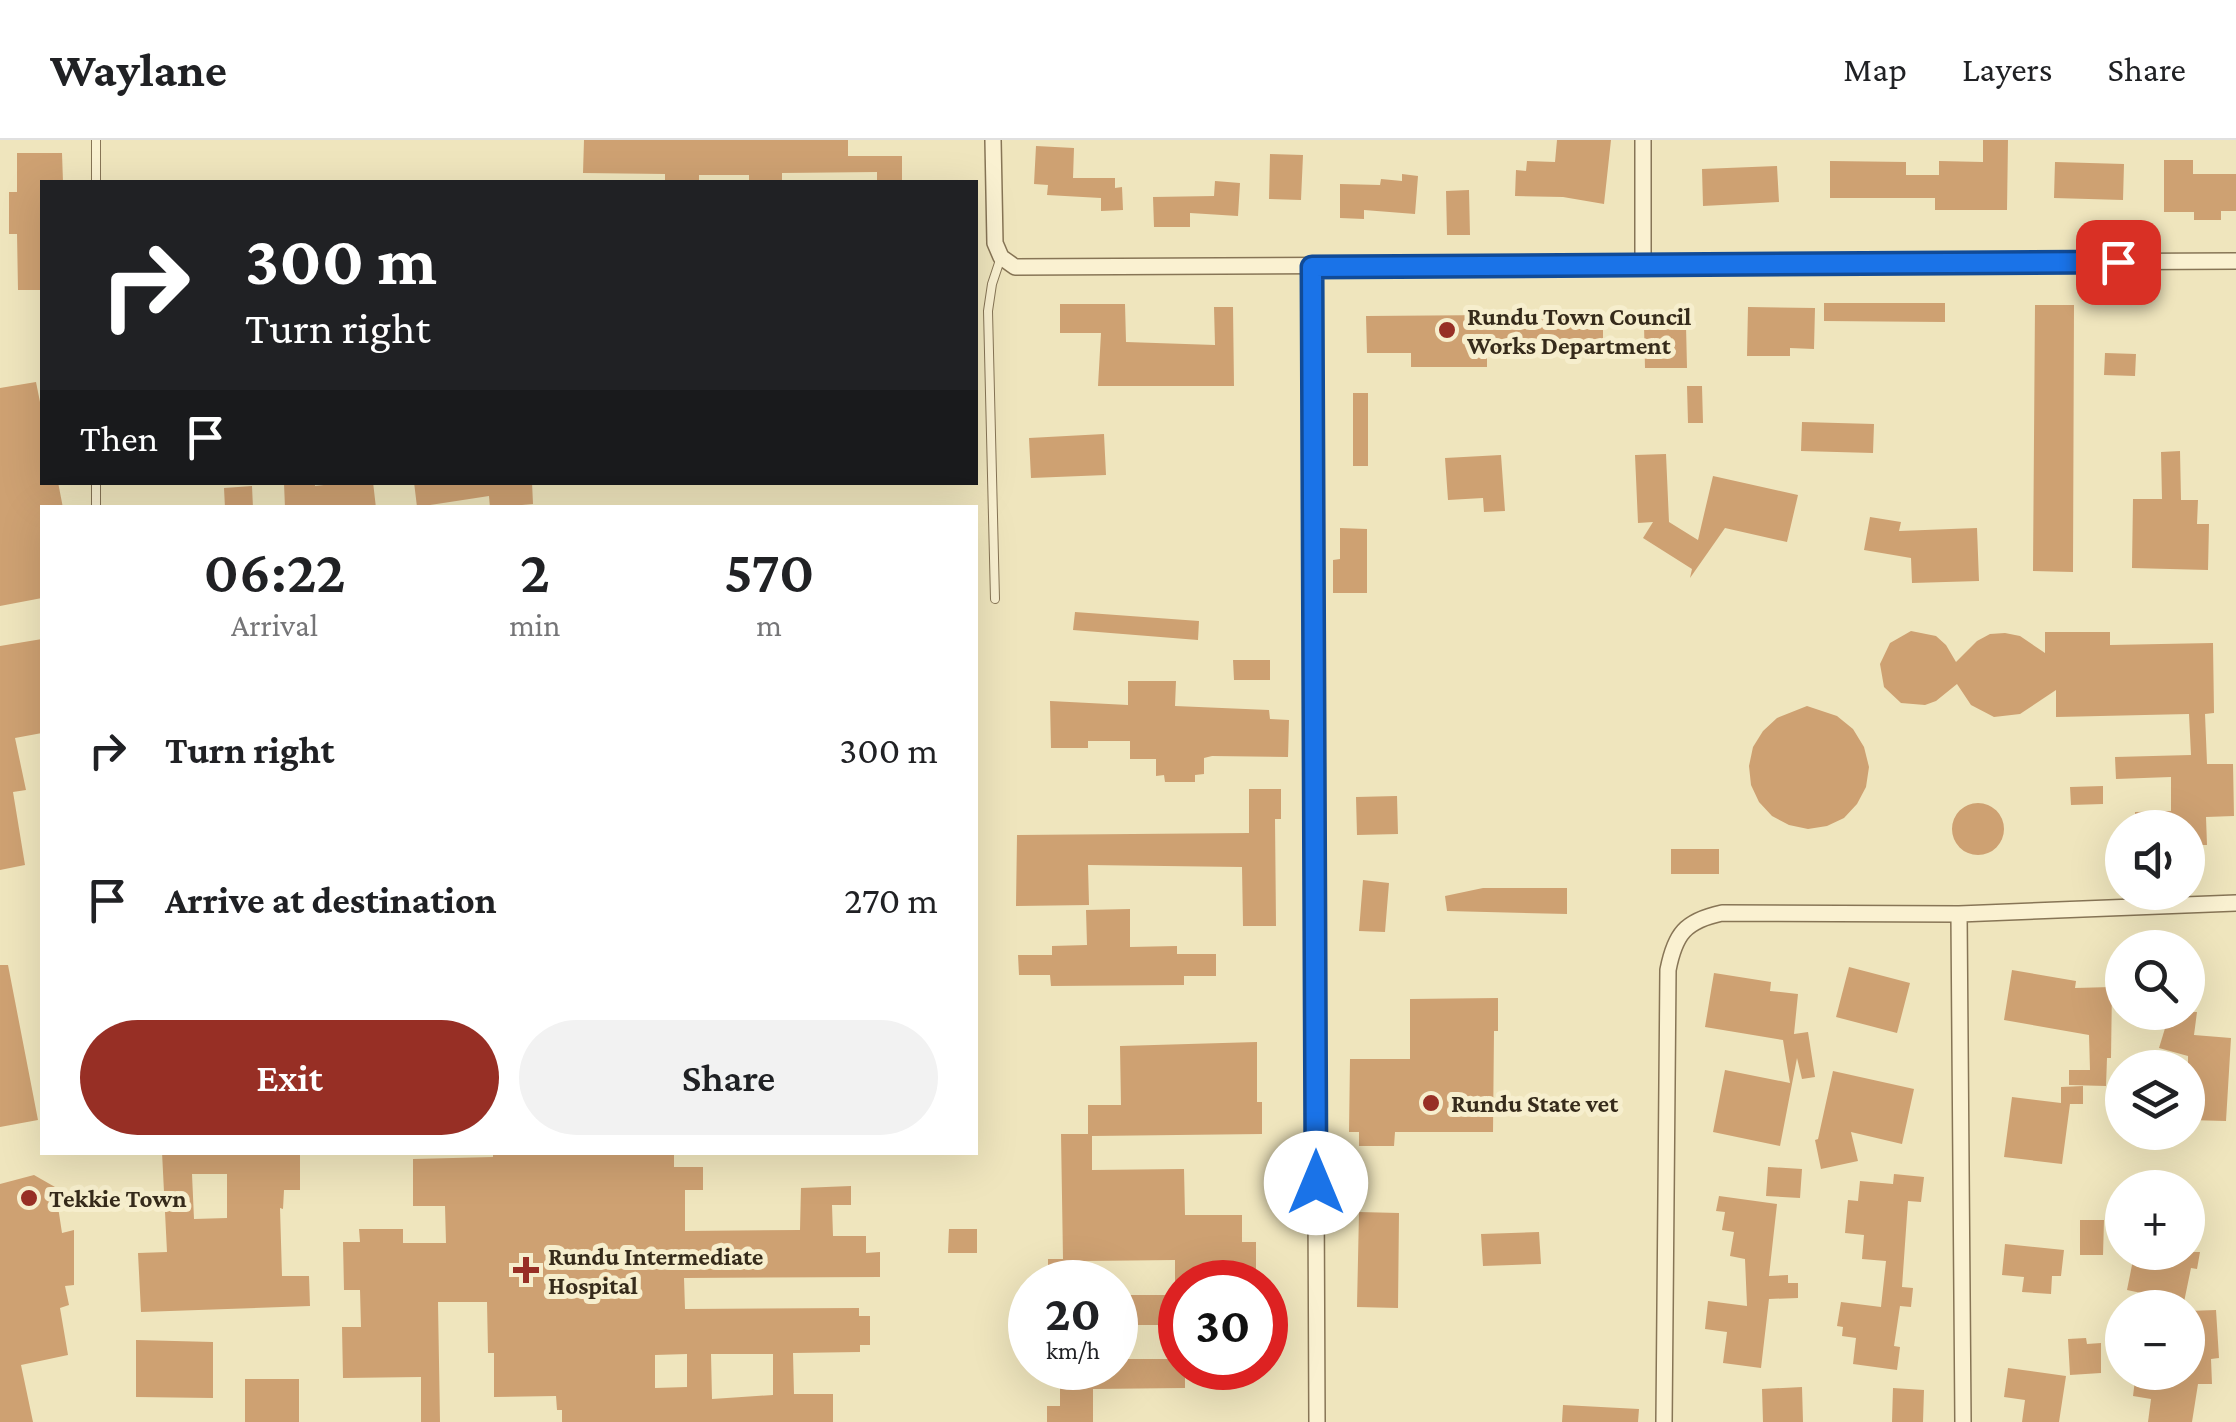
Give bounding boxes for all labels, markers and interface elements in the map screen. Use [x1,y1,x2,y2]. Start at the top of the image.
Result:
text: Waylane [50,43,227,96]
text: Map [1843,50,1907,89]
text: Layers [1962,50,2053,89]
text: Share [2108,50,2186,89]
icon: right [80,220,210,350]
pin [2076,220,2161,305]
text: 300 m [245,221,437,299]
icon: arrive [2091,235,2146,290]
text: Turn right [245,303,430,353]
place label: Rundu Town Council Works Department [1466,303,1691,359]
marker: Rundu Town Council Works Department [1436,319,1458,341]
icon: arrive [178,410,233,465]
text: Then [80,417,158,459]
text: 06:22 [204,538,346,605]
text: 2 [520,538,550,605]
text: 570 [724,538,814,605]
text: Arrival [231,607,318,643]
text: min [509,607,560,643]
text: m [756,607,782,643]
icon: right [80,723,135,778]
text: Turn right [165,729,334,771]
text: 300 m [839,729,938,771]
map controls [2105,810,2205,1390]
button: sound [2105,810,2205,910]
icon: arrive [80,873,135,928]
text: Arrive at destination [165,879,497,921]
text: 270 m [844,879,938,921]
button: search [2105,930,2205,1030]
button: Exit [80,1020,499,1135]
button: Share [519,1020,938,1135]
button: layers [2105,1050,2205,1150]
place label: Rundu State vet [1451,1090,1619,1117]
marker: Rundu State vet [1420,1092,1442,1114]
position arrow [1264,1131,1368,1235]
button: + [2105,1170,2205,1270]
place label: Tekkie Town [49,1185,187,1212]
marker: Tekkie Town [18,1187,40,1209]
place label: Rundu Intermediate Hospital [548,1243,763,1299]
marker: Rundu Intermediate Hospital [513,1257,539,1283]
speed limit sign: 30 [1158,1260,1288,1390]
text: 20 [1045,1285,1101,1341]
button: − [2105,1290,2205,1390]
text: km/h [1046,1337,1100,1364]

